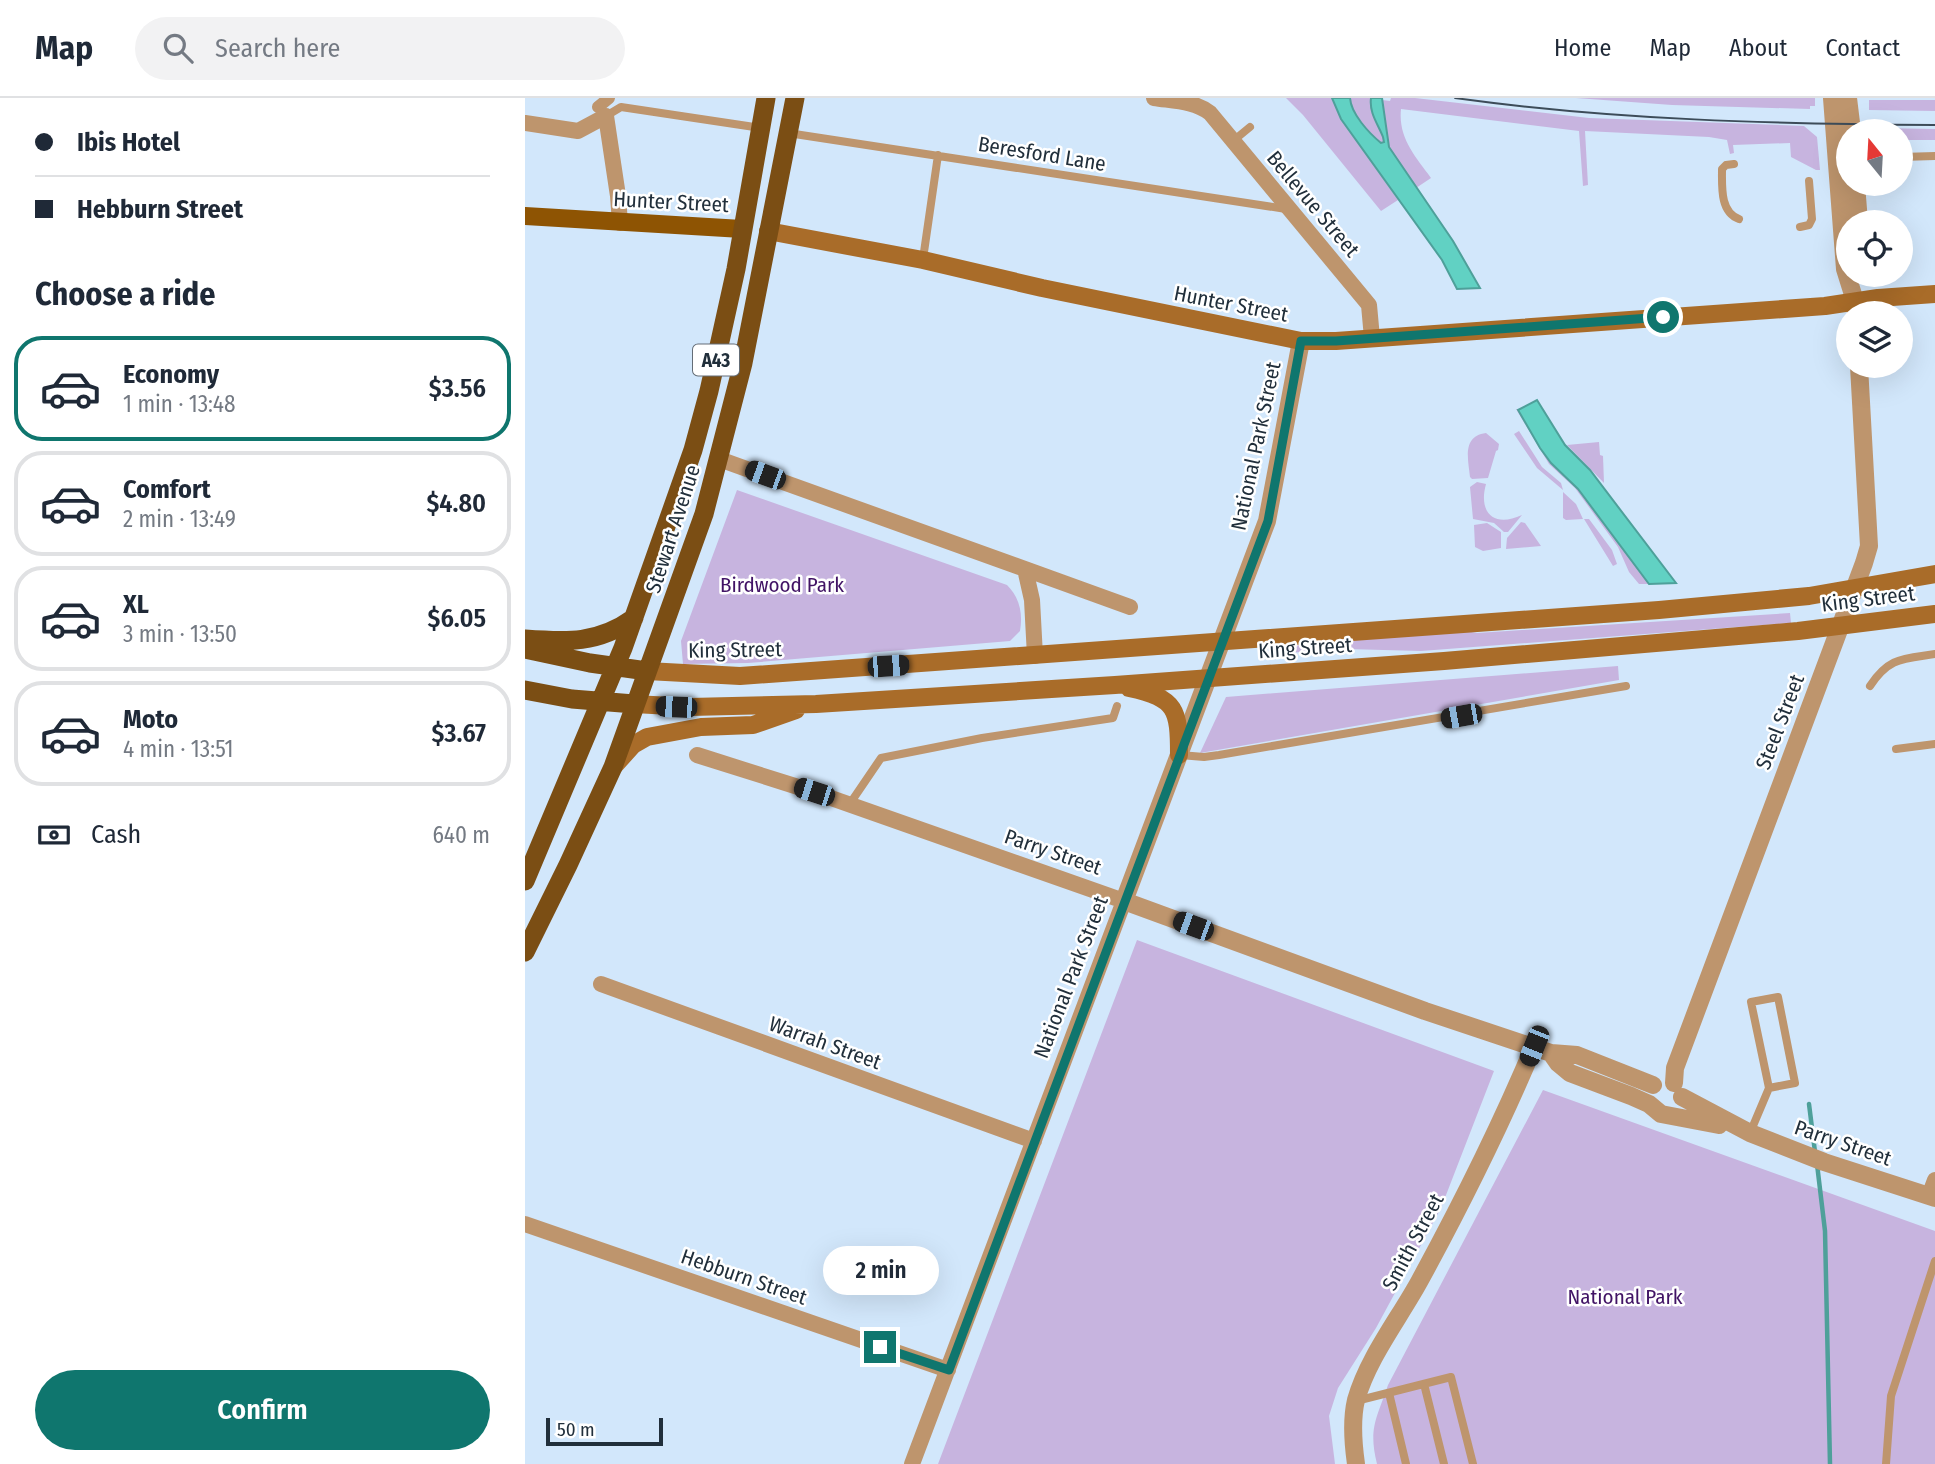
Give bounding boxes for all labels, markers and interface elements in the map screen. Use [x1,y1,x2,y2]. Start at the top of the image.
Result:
search box [135,17,625,80]
text: Map [35,28,93,68]
icon: search [159,29,197,67]
text: Search here [215,33,340,64]
text: Home [1554,34,1611,62]
text: Map [1649,34,1691,62]
text: About [1729,34,1787,62]
text: Contact [1825,34,1900,62]
north arrow [1836,119,1913,196]
map controls [1836,119,1913,378]
text: Ibis Hotel [77,127,180,158]
street label: Beresford Lane [976,131,1108,177]
street label: Bellevue Street [1261,146,1365,262]
street label: Hunter Street [613,186,730,218]
text: Hebburn Street [77,194,243,225]
button: locate [1836,210,1913,287]
text: Choose a ride [35,275,216,313]
street label: Hunter Street [1172,280,1290,328]
route start [1647,301,1679,333]
button: layers [1836,301,1913,378]
road number: A43 [693,344,739,376]
icon: car [39,357,102,420]
text: Economy [123,359,219,390]
street label: National Park Street [1225,359,1287,533]
text: $3.56 [429,373,486,404]
text: 1 min · 13:48 [123,390,235,418]
car [742,458,789,492]
street label: Stewart Avenue [640,462,706,596]
icon: car [39,472,102,535]
text: Comfort [123,474,211,505]
text: $4.80 [426,488,486,519]
text: 2 min · 13:49 [123,505,236,533]
park label: Birdwood Park [720,572,844,598]
street label: King Street [1820,580,1916,618]
icon: car [39,587,102,650]
text: XL [123,589,149,620]
text: $6.05 [428,603,486,634]
text: 3 min · 13:50 [123,620,237,648]
street label: King Street [1257,632,1353,664]
street label: King Street [688,636,782,664]
car [867,654,910,678]
street label: Steel Street [1750,671,1810,773]
car [655,696,698,718]
icon: car [39,702,102,765]
car [1439,702,1484,730]
text: Moto [123,704,178,735]
text: $3.67 [432,718,486,749]
text: 4 min · 13:51 [123,735,234,763]
car [791,776,838,808]
icon: cash [35,816,73,854]
text: Cash [91,819,141,850]
text: 640 m [432,821,490,849]
street label: Parry Street [1001,823,1105,881]
street label: National Park Street [1028,892,1114,1062]
car [1170,909,1217,943]
street label: Warrah Street [765,1011,885,1075]
car [1517,1023,1552,1069]
street label: Parry Street [1791,1114,1895,1172]
street label: Smith Street [1377,1189,1450,1295]
street label: Hebburn Street [678,1243,810,1311]
callout: 2 min [822,1246,938,1294]
text: 2 min [855,1256,907,1284]
park label: National Park [1567,1284,1683,1310]
route end [864,1331,896,1363]
button: Confirm [35,1370,490,1450]
scale bar [546,1415,663,1447]
text: 50 m [557,1418,595,1441]

